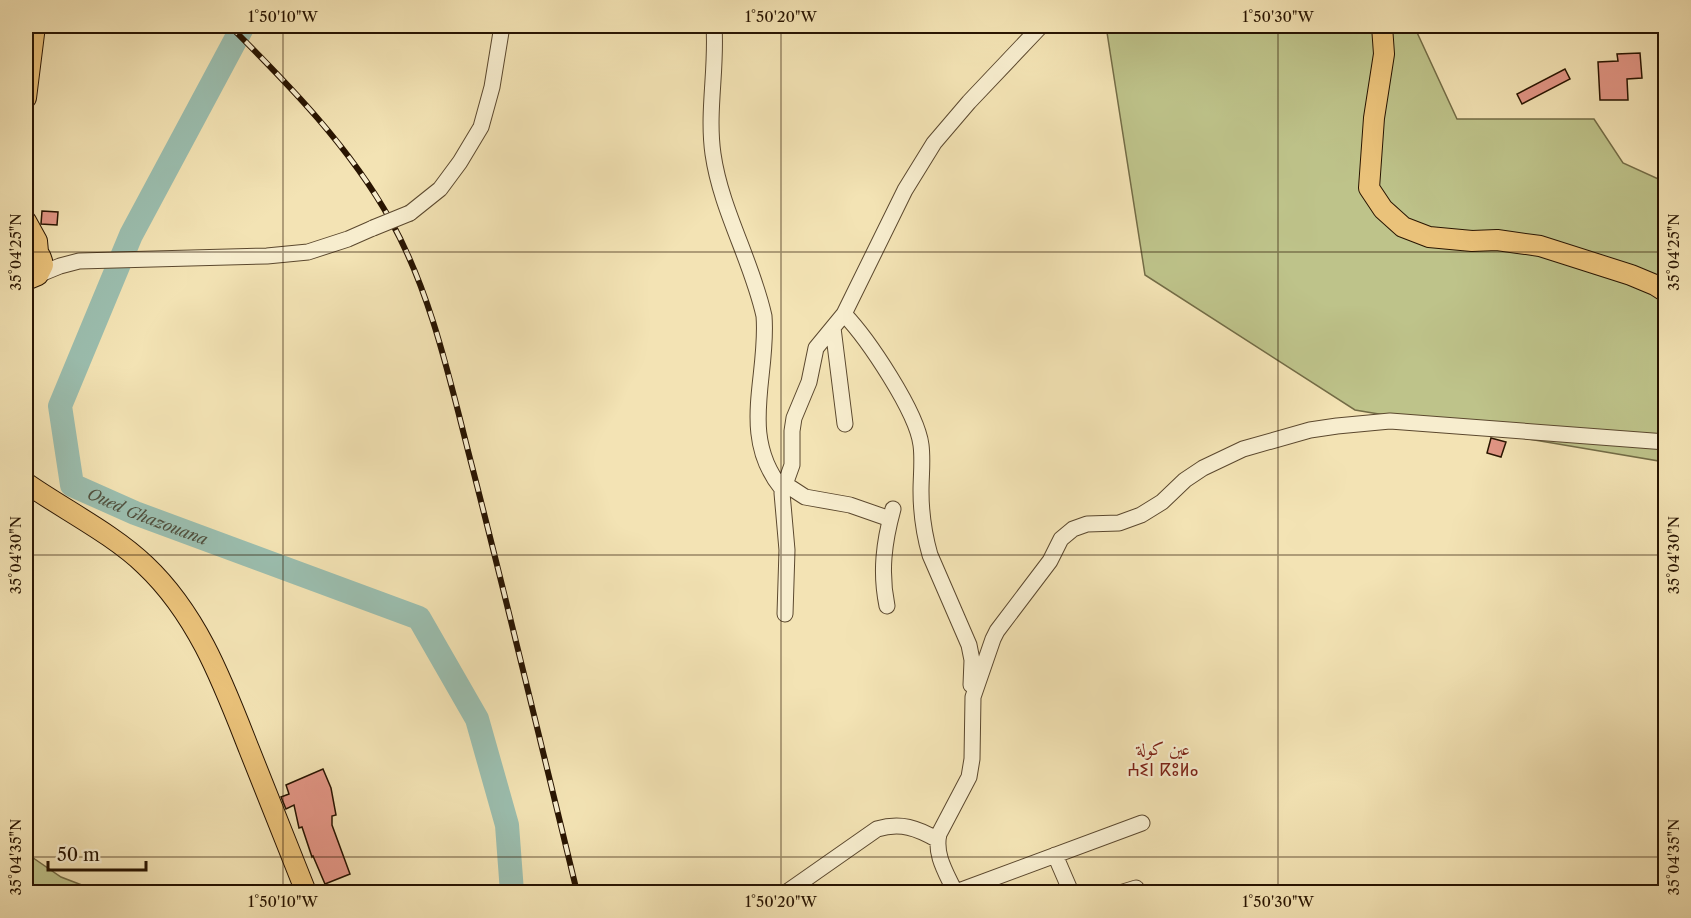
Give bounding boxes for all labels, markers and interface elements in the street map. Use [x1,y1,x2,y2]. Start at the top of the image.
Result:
text: 1°50'10"W [248,7,318,26]
text: 1°50'20"W [745,7,818,26]
text: 1°50'30"W [1242,7,1314,26]
text: 35°04'25"N [6,213,25,291]
text: 35°04'25"N [1664,213,1683,291]
water label: Oued Ghazouana [84,483,211,549]
text: 35°04'30"N [6,516,25,594]
text: 35°04'30"N [1664,516,1683,594]
district label: عين كولة ⵄⵉⵏ ⴽⵓⵍⴰ [1128,738,1198,781]
text: 35°04'35"N [6,819,25,895]
text: 35°04'35"N [1664,819,1683,895]
scale bar [48,834,146,872]
text: 50 m [57,844,100,866]
text: 1°50'10"W [248,892,318,911]
text: 1°50'20"W [745,892,818,911]
text: 1°50'30"W [1242,892,1314,911]

